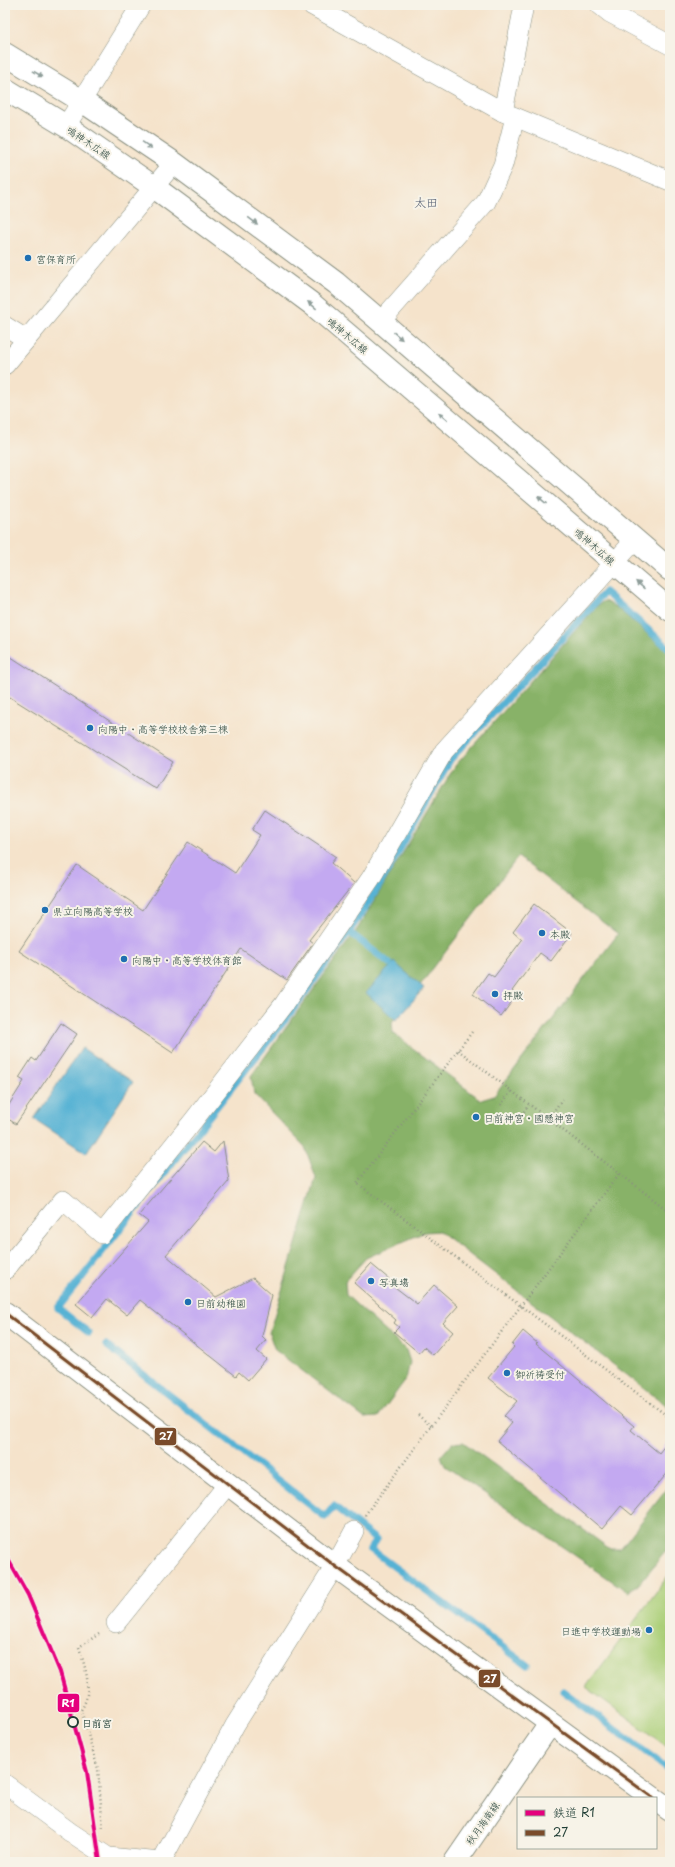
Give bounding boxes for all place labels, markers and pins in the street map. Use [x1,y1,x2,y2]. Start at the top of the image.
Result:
place label: 宮保育所 [36,251,76,266]
marker: 宮保育所 [23,253,33,263]
place label: 向陽中・高等学校校舎第三棟 [98,721,228,736]
marker: 向陽中・高等学校校舎第三棟 [85,723,95,733]
place label: 県立向陽高等学校 [53,903,133,918]
marker: 県立向陽高等学校 [40,905,50,915]
place label: 本殿 [550,926,570,941]
marker: 本殿 [537,928,547,938]
place label: 向陽中・高等学校体育館 [132,952,242,967]
marker: 向陽中・高等学校体育館 [119,954,129,964]
place label: 拝殿 [503,987,523,1002]
marker: 拝殿 [490,989,500,999]
place label: 日前神宮・國懸神宮 [484,1110,574,1125]
marker: 日前神宮・國懸神宮 [471,1112,481,1122]
place label: 写真塲 [379,1274,409,1289]
marker: 写真塲 [366,1276,376,1286]
place label: 日前幼稚園 [196,1295,246,1310]
marker: 日前幼稚園 [183,1297,193,1307]
place label: 御祈祷受付 [515,1366,565,1381]
marker: 御祈祷受付 [502,1368,512,1378]
place label: 日進中学校運動場 [561,1623,641,1638]
marker: 日進中学校運動場 [644,1625,654,1635]
place label: 日前宮 [82,1715,112,1730]
marker: 日前宮 [67,1716,79,1728]

